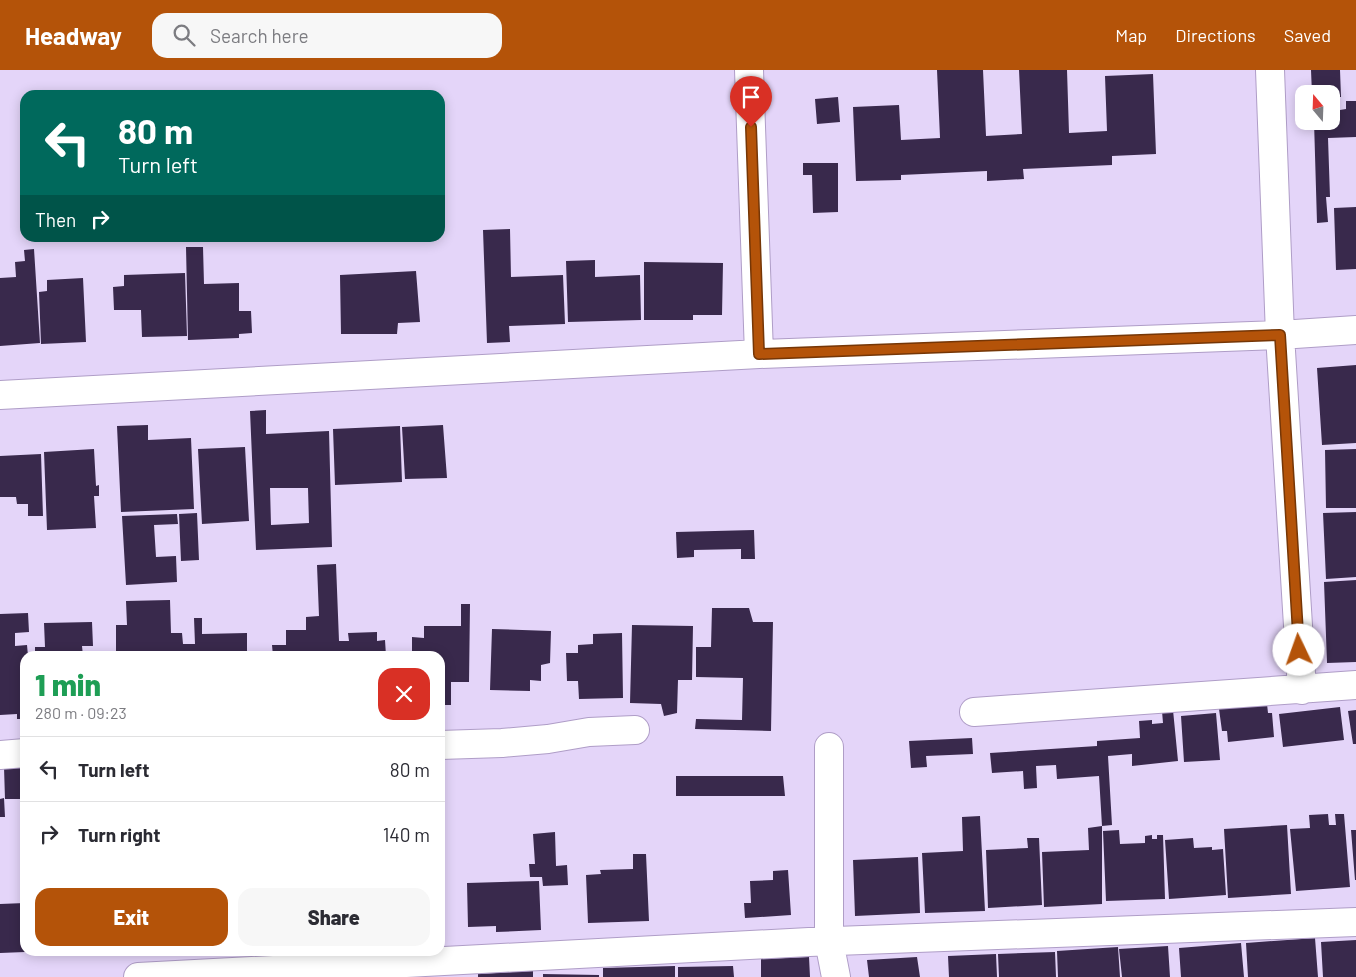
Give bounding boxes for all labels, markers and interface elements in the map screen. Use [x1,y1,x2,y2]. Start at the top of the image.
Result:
search box [152,13,502,58]
text: Headway [25,21,122,50]
icon: search [170,21,198,49]
text: Search here [210,24,309,47]
text: Map [1115,24,1147,46]
text: Directions [1175,24,1256,46]
text: Saved [1284,24,1331,46]
pin [730,76,772,127]
icon: arrive [737,83,765,111]
north arrow [1295,85,1340,130]
map controls [1295,85,1340,130]
text: 80 m [118,109,193,151]
icon: left [35,110,100,175]
text: Turn left [118,151,198,177]
icon: right [86,205,114,233]
text: Then [35,208,76,231]
position arrow [1272,623,1324,675]
text: 1 min [35,666,101,702]
button: close [378,668,430,720]
text: 280 m · 09:23 [35,703,127,722]
icon: left [35,755,63,783]
text: Turn left [78,758,149,781]
text: 80 m [390,758,430,781]
icon: right [35,820,63,848]
text: Turn right [78,823,160,846]
text: 140 m [383,823,430,846]
button: Exit [35,888,228,946]
button: Share [238,888,430,946]

